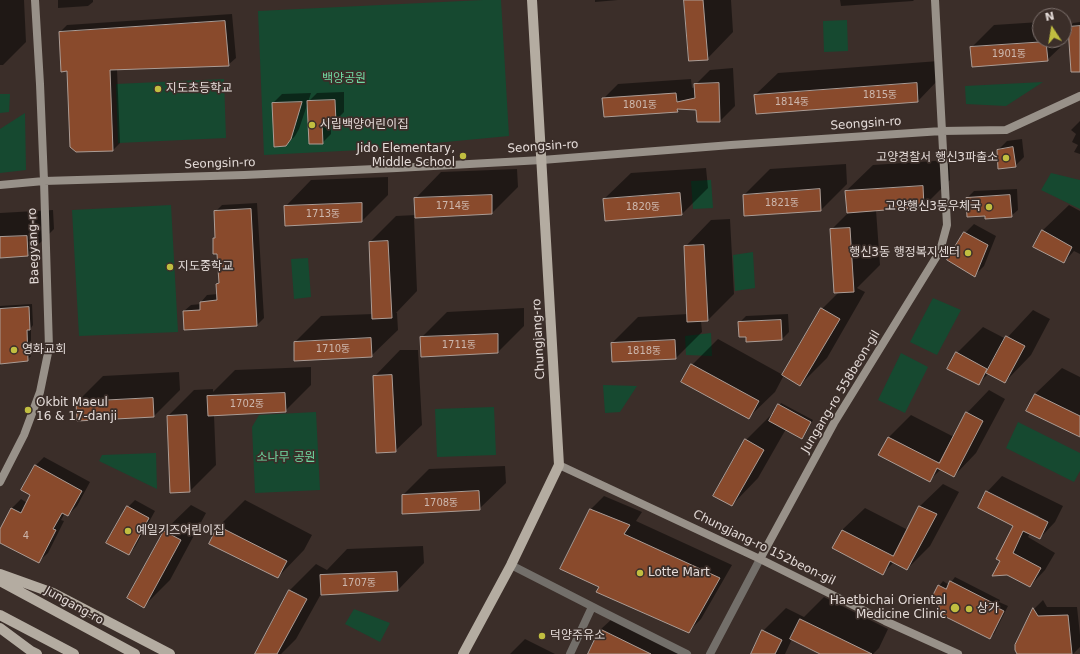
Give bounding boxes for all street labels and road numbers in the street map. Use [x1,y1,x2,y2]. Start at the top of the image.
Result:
street label: Seongsin-ro [830,114,902,134]
street label: Seongsin-ro [507,137,579,157]
street label: Seongsin-ro [184,156,256,172]
street label: Baegyang-ro [25,207,43,285]
street label: Chungjang-ro [530,298,548,380]
street label: Jungang-ro 558beon-gil [799,328,883,456]
street label: Chungjang-ro 152beon-gil [691,507,837,589]
street label: Jungang-ro [42,584,106,628]

